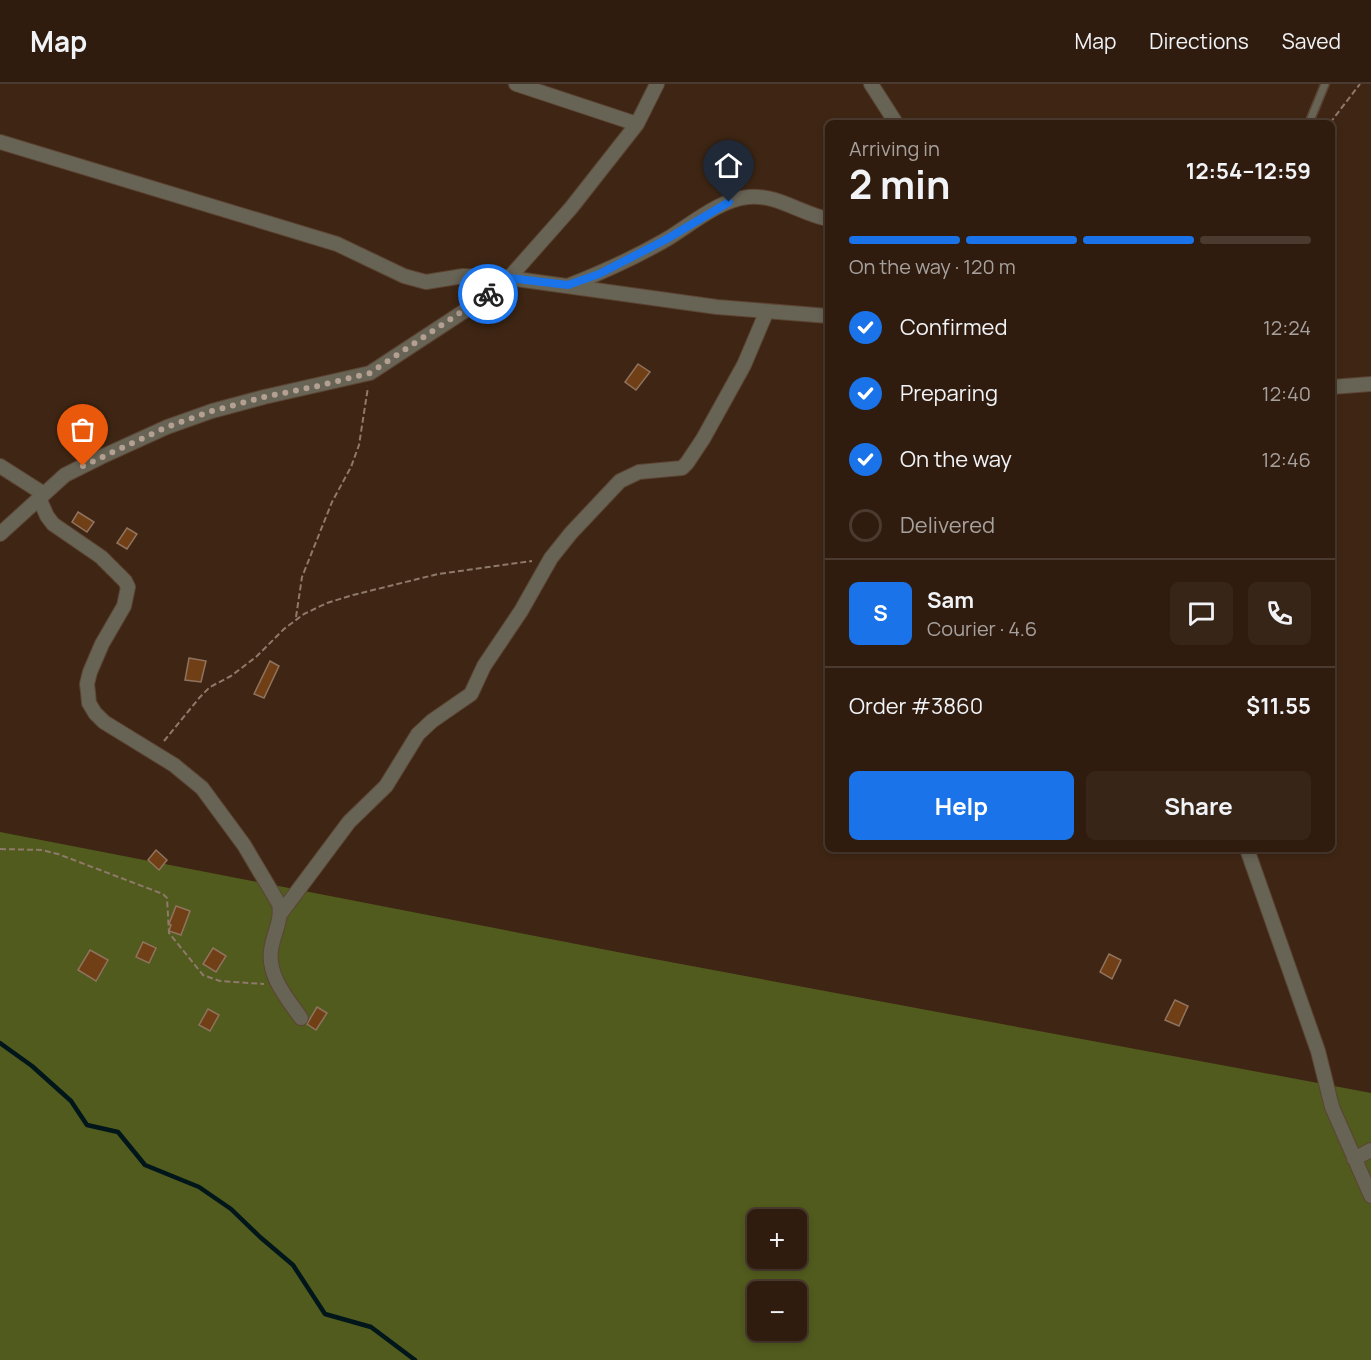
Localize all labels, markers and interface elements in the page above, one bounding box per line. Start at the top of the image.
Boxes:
text: Map [30,22,87,60]
text: Map [1075,27,1116,55]
text: Directions [1149,27,1249,55]
text: Saved [1282,27,1341,55]
text: Arriving in [849,135,940,162]
pin [703,140,754,202]
icon: home [712,149,745,182]
text: 12:54–12:59 [1186,156,1311,186]
text: 2 min [849,157,950,211]
text: On the way · 120 m [849,253,1016,280]
courier [458,264,518,324]
icon: bike [472,278,505,311]
icon: check [849,311,882,344]
text: Confirmed [900,312,1008,342]
text: 12:24 [1263,314,1311,341]
icon: check [849,377,882,410]
text: Preparing [900,378,998,408]
text: 12:40 [1262,380,1311,407]
pin [57,404,108,466]
icon: bag [66,413,99,446]
icon: check [849,443,882,476]
text: On the way [900,444,1012,474]
text: 12:46 [1262,446,1311,473]
text: Delivered [900,510,995,540]
button: chat [1170,582,1233,645]
button: phone [1248,582,1311,645]
text: Sam [927,585,974,615]
text: S [873,598,888,628]
text: Courier · 4.6 [927,615,1037,642]
text: Order #3860 [849,691,983,721]
text: $11.55 [1246,691,1311,721]
button: Help [849,771,1074,840]
button: Share [1086,771,1311,840]
map controls [747,1209,807,1341]
button: + [747,1209,807,1269]
button: − [747,1281,807,1341]

